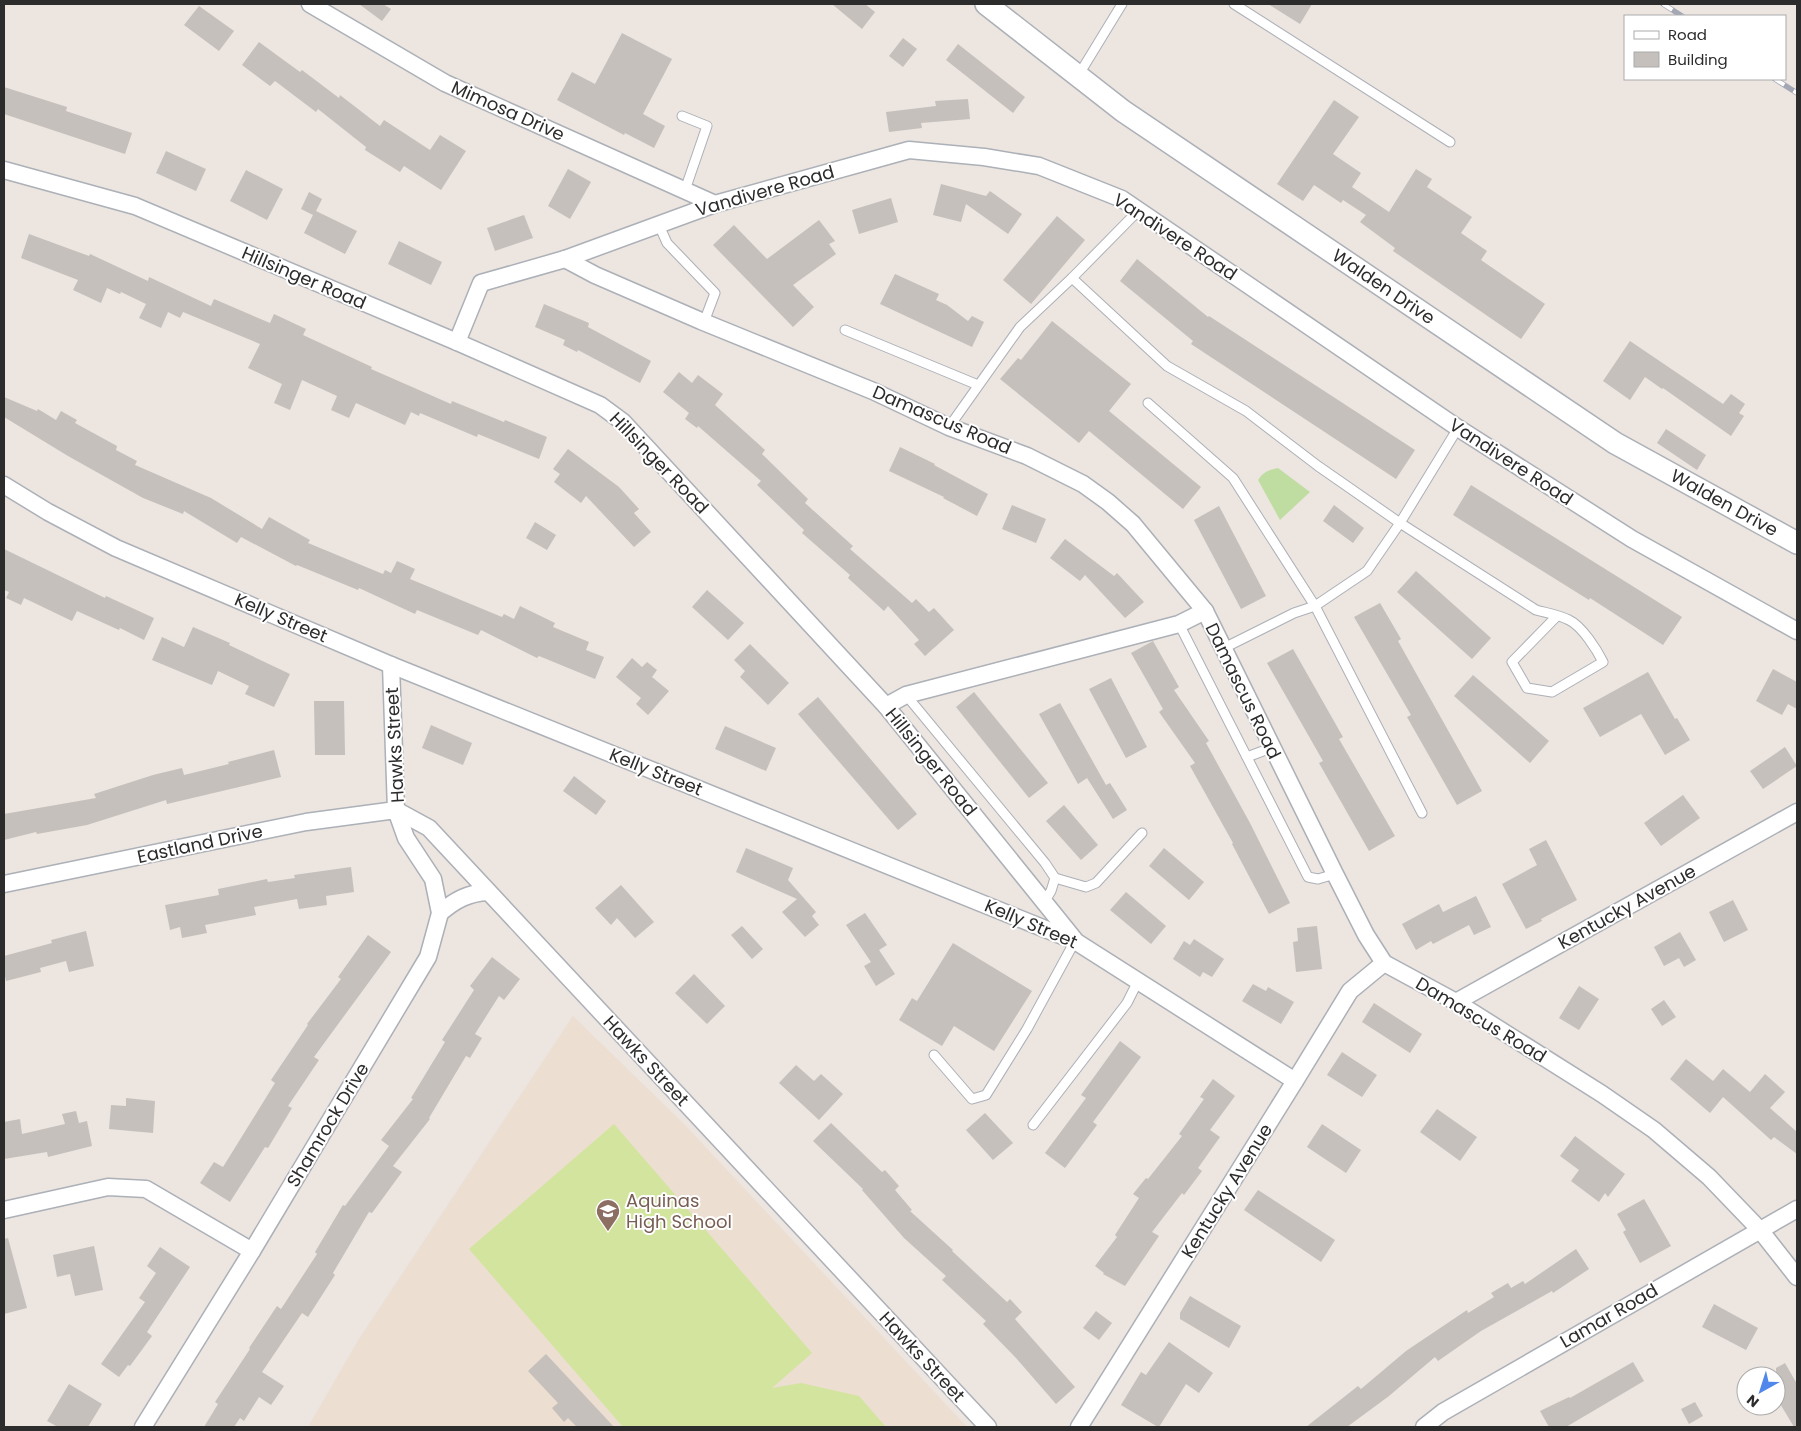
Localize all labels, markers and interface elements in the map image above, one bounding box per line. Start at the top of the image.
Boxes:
legend [1624,15,1786,80]
text: Road [1668,24,1707,45]
text: Building [1668,49,1728,70]
street label: Mimosa Drive [448,74,569,147]
street label: Vandivere Road [693,159,837,222]
street label: Vandivere Road [1108,187,1242,286]
street label: Hillsinger Road [238,240,370,315]
street label: Walden Drive [1327,243,1440,330]
street label: Damascus Road [869,379,1015,460]
street label: Hillsinger Road [604,406,714,519]
street label: Vandivere Road [1444,412,1578,511]
street label: Walden Drive [1666,463,1783,542]
street label: Kelly Street [231,587,331,648]
street label: Damascus Road [1200,619,1287,763]
street label: Hawks Street [379,687,410,803]
street label: Hillsinger Road [880,702,983,821]
street label: Kelly Street [606,742,707,802]
street label: Eastland Drive [135,818,265,869]
street label: Kentucky Avenue [1553,858,1700,955]
street label: Kelly Street [981,893,1081,954]
street label: Damascus Road [1411,971,1551,1069]
street label: Hawks Street [598,1010,695,1111]
street label: Shamrock Drive [281,1058,375,1192]
street label: Kentucky Avenue [1175,1119,1278,1263]
place label: Aquinas High School [626,1188,732,1234]
school or university icon: Aquinas High School [595,1198,621,1232]
street label: Lamar Road [1555,1277,1662,1354]
street label: Hawks Street [874,1306,971,1407]
north arrow [1736,1366,1786,1416]
text: N [1742,1390,1763,1412]

